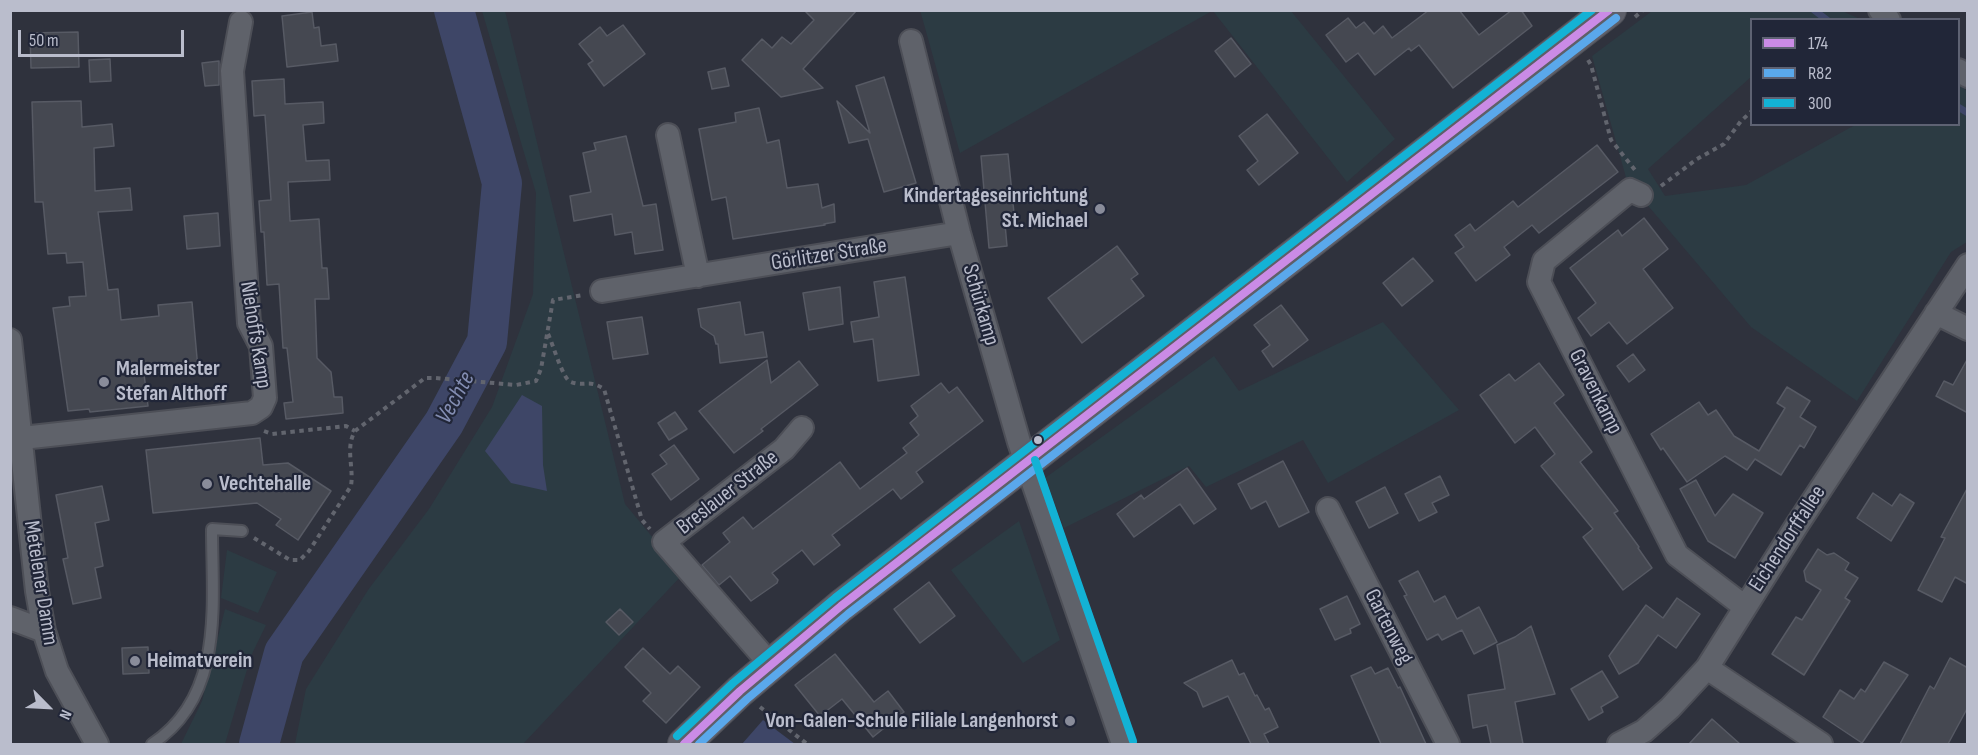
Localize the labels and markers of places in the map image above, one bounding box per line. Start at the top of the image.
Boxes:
place label: Kindertageseinrichtung St. Michael [904,183,1088,234]
marker: Kindertageseinrichtung St. Michael [1093,202,1107,216]
place label: Malermeister Stefan Althoff [116,356,227,408]
marker: Malermeister Stefan Althoff [97,375,111,389]
unlabelled marker [1032,434,1044,446]
place label: Vechtehalle [219,471,311,497]
marker: Vechtehalle [200,477,214,491]
place label: Heimatverein [147,648,252,674]
marker: Heimatverein [128,654,142,668]
place label: Von-Galen-Schule Filiale Langenhorst [765,708,1058,734]
marker: Von-Galen-Schule Filiale Langenhorst [1063,714,1077,728]

